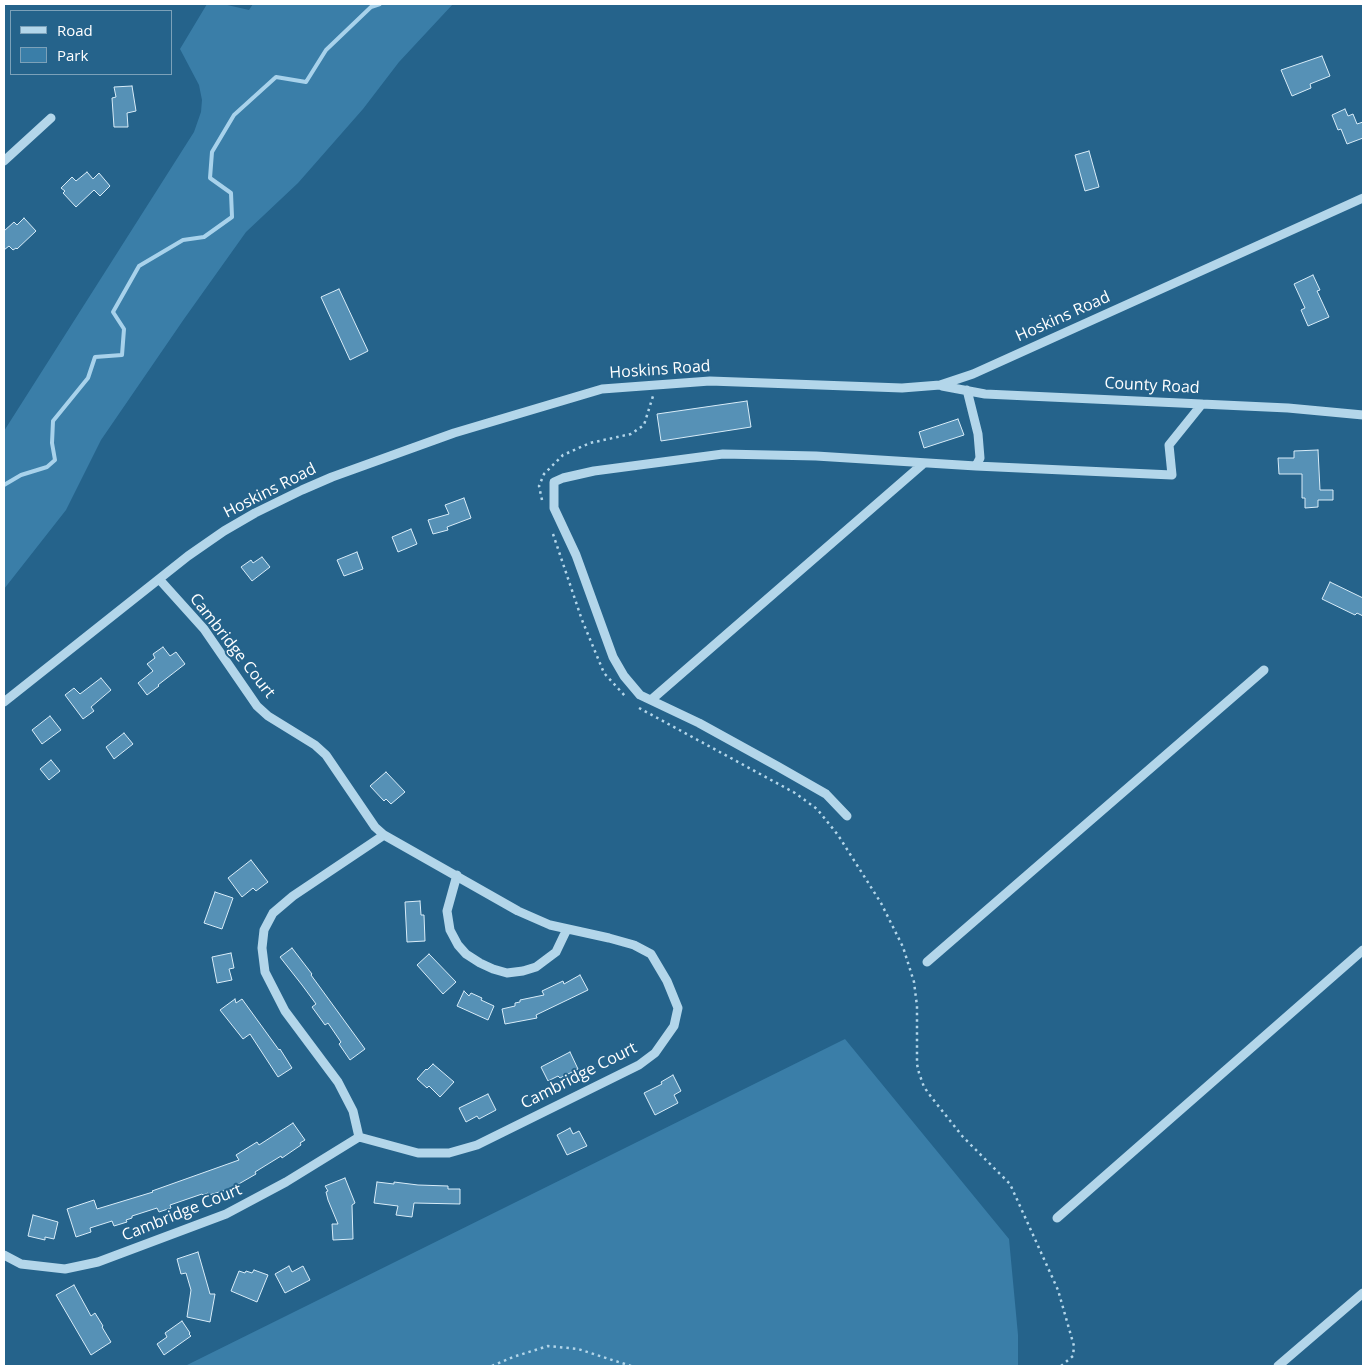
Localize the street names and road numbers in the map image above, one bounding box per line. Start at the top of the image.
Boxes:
street label: Hoskins Road [1013,288,1113,346]
street label: Hoskins Road [609,357,711,383]
street label: County Road [1104,374,1200,398]
street label: Hoskins Road [221,459,319,523]
street label: Cambridge Court [185,590,279,702]
street label: Cambridge Court [518,1038,640,1114]
street label: Cambridge Court [119,1180,245,1246]

